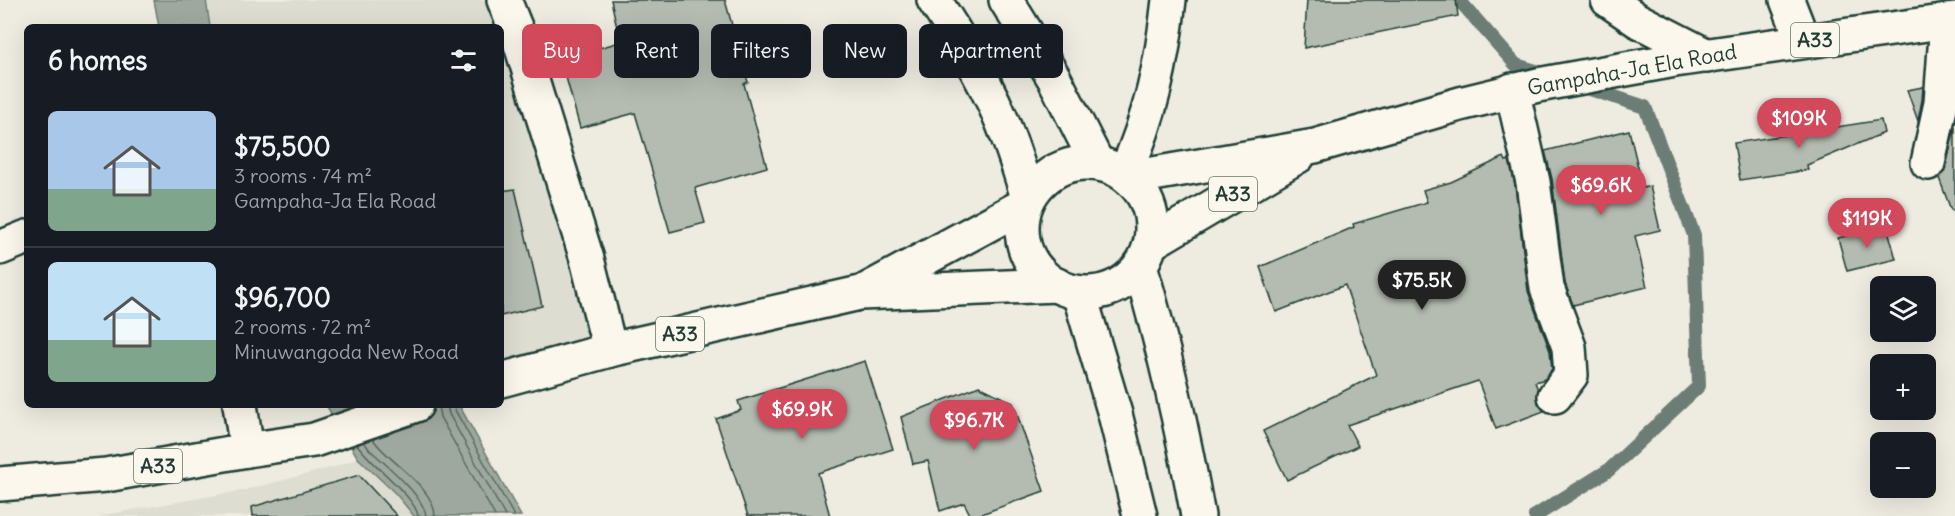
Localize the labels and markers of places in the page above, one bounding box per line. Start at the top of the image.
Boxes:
pin: $109K [1757,98,1841,149]
pin: $69.6K [1552,165,1650,216]
pin: $119K [1825,198,1909,249]
pin: $75.5K [1373,260,1471,311]
pin: $69.9K [753,389,851,440]
pin: $96.7K [925,400,1023,451]

